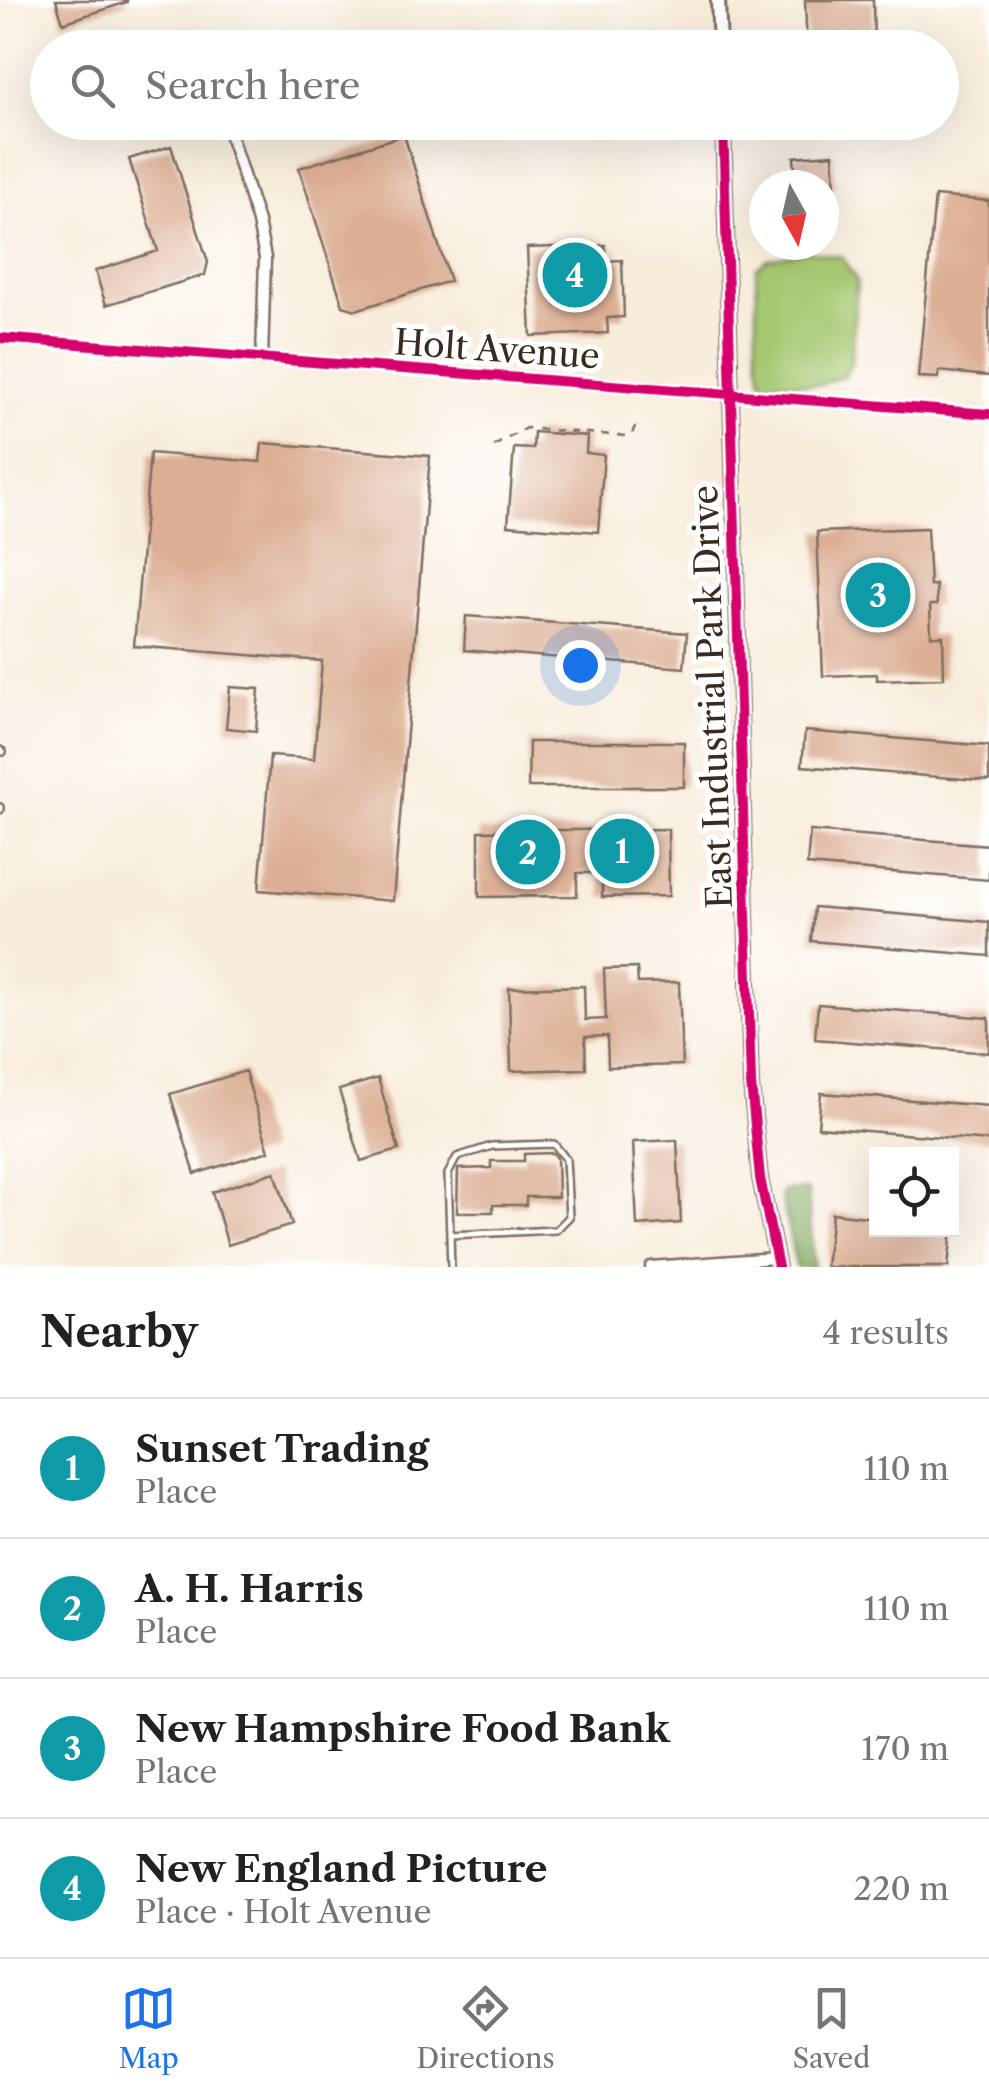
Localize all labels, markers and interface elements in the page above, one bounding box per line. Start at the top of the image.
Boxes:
search box [30,30,959,140]
icon: search [65,58,120,113]
text: Search here [145,62,360,109]
north arrow [749,170,839,260]
pin: 4 [542,238,608,312]
street label: Holt Avenue [393,320,601,378]
street label: East Industrial Park Drive [683,484,741,910]
pin: 3 [846,558,910,632]
your location [555,640,606,691]
pin: 2 [496,814,560,890]
pin: 1 [590,814,654,888]
map controls [869,1147,959,1237]
button: locate [869,1147,959,1237]
text: Nearby [40,1306,198,1358]
text: 4 results [823,1313,949,1352]
text: Sunset Trading [135,1425,429,1472]
text: 1 [65,1449,80,1488]
text: 110 m [863,1449,949,1488]
text: Place [135,1472,217,1511]
text: A. H. Harris [135,1565,364,1612]
text: 2 [63,1589,82,1628]
text: 110 m [863,1589,949,1628]
text: Place [135,1612,217,1651]
text: New Hampshire Food Bank [135,1705,670,1752]
text: 3 [63,1729,82,1768]
text: 170 m [861,1729,949,1768]
text: Place [135,1752,217,1791]
text: New England Picture [135,1845,548,1892]
text: 4 [63,1869,82,1908]
text: 220 m [854,1869,949,1908]
text: Place · Holt Avenue [135,1892,431,1931]
tab: Map [119,1981,179,2075]
tab: Directions [416,1981,555,2075]
tab: Saved [792,1981,870,2075]

